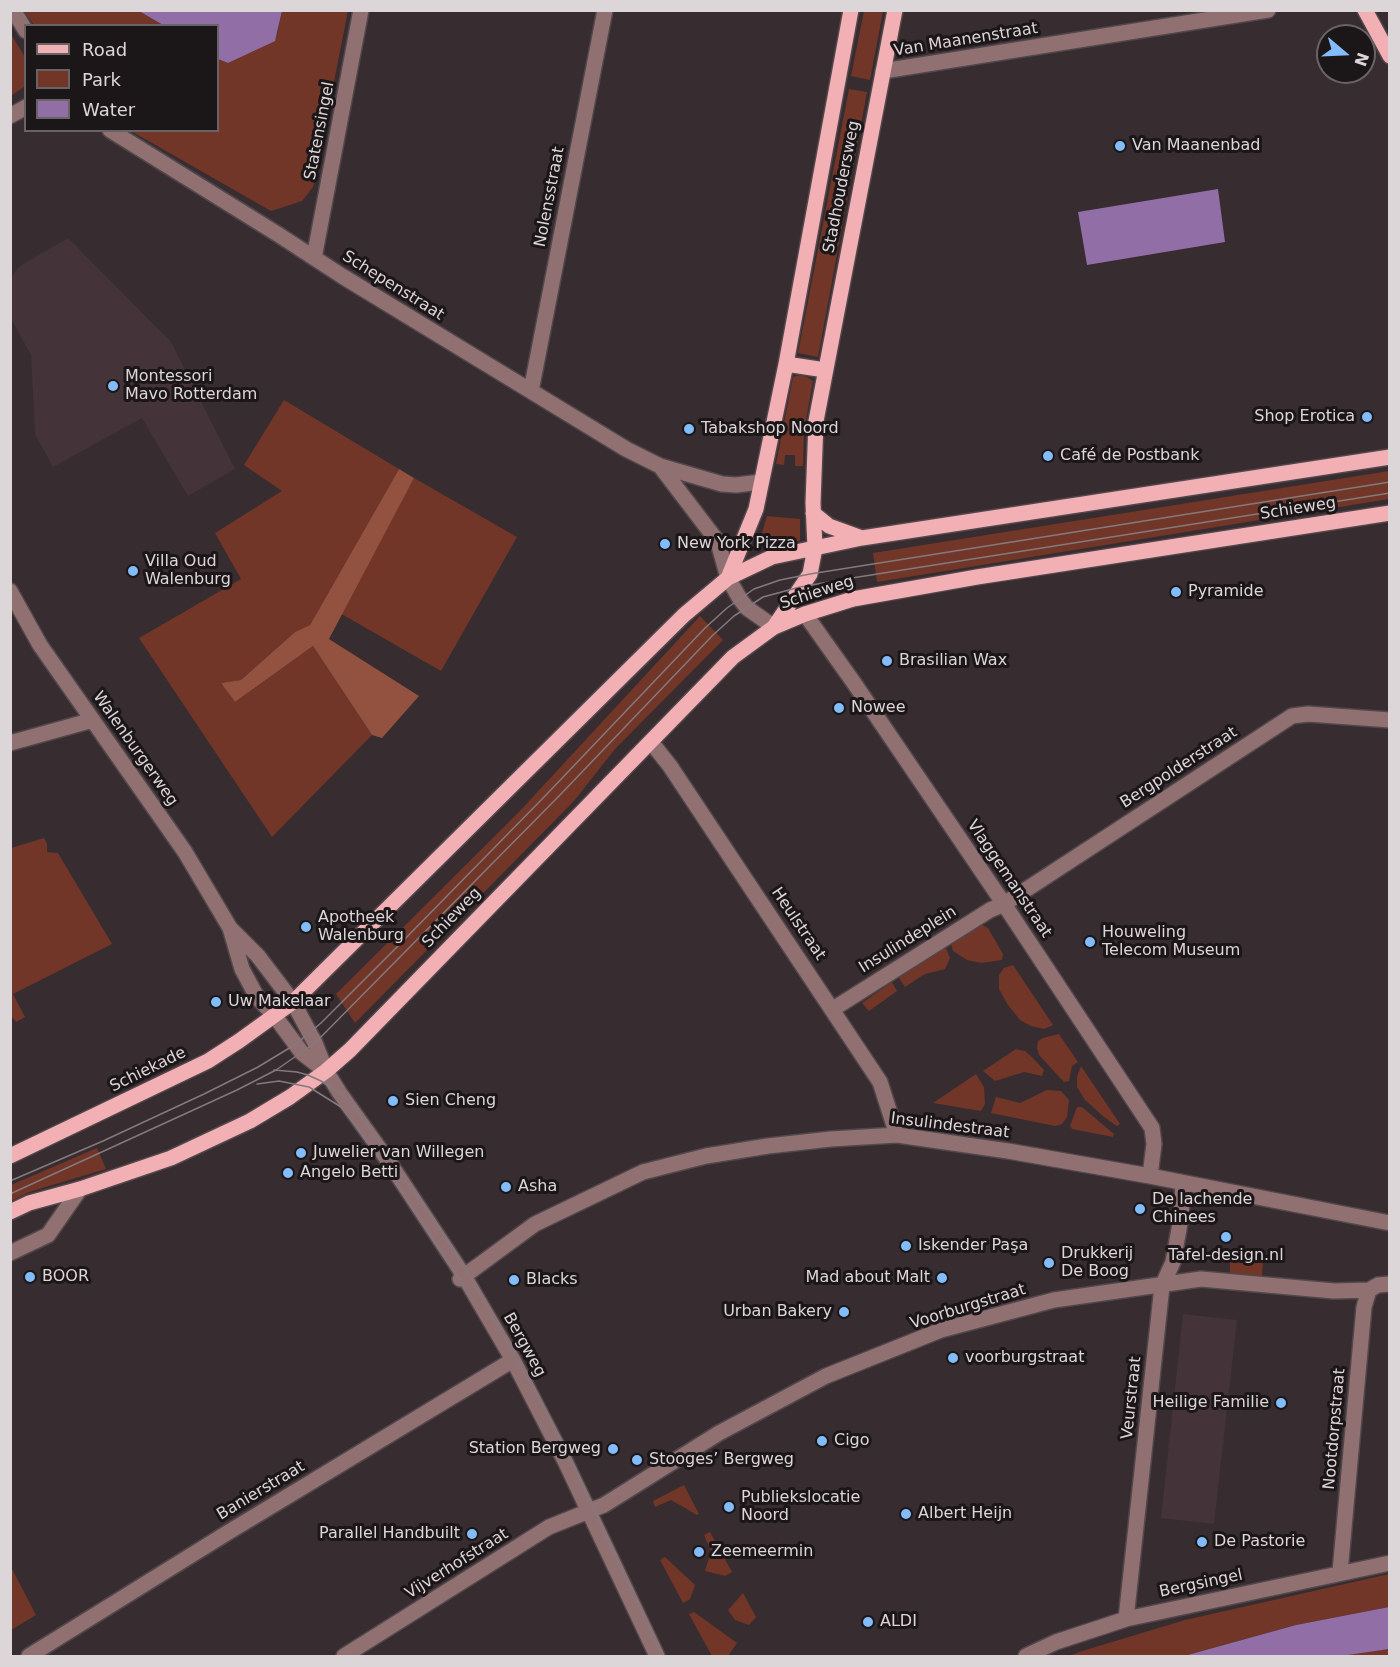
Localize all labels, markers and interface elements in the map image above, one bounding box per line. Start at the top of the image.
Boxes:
street label: Van Maanenstraat [893,19,1039,61]
legend [24,24,219,132]
north arrow [1316,24,1376,84]
text: Road [82,39,127,60]
text: N [1350,50,1373,69]
text: Park [82,69,121,90]
street label: Statensingel [301,80,339,182]
text: Water [82,99,135,120]
street label: Stadhoudersweg [820,119,864,255]
place label: Van Maanenbad [1132,136,1260,156]
marker: Van Maanenbad [1113,139,1127,153]
street label: Nolensstraat [531,145,569,249]
street label: Schepenstraat [339,247,447,325]
place label: Montessori Mavo Rotterdam [125,367,257,405]
marker: Montessori Mavo Rotterdam [106,379,120,393]
place label: Shop Erotica [1254,407,1355,427]
marker: Shop Erotica [1360,410,1374,424]
place label: Tabakshop Noord [701,419,839,439]
marker: Tabakshop Noord [682,422,696,436]
place label: Café de Postbank [1060,446,1199,466]
marker: Café de Postbank [1041,449,1055,463]
street label: Schieweg [1259,494,1337,524]
place label: New York Pizza [677,534,796,554]
marker: New York Pizza [658,537,672,551]
place label: Villa Oud Walenburg [145,552,231,590]
marker: Villa Oud Walenburg [126,564,140,578]
street label: Schieweg [778,572,856,614]
place label: Pyramide [1188,582,1264,602]
marker: Pyramide [1169,585,1183,599]
place label: Brasilian Wax [899,651,1007,671]
marker: Brasilian Wax [880,654,894,668]
street label: Walenburgerweg [88,688,182,810]
place label: Nowee [851,698,906,718]
marker: Nowee [832,701,846,715]
street label: Bergpolderstraat [1117,723,1241,813]
street label: Vlaggemanstraat [962,816,1056,942]
street label: Schieweg [419,884,485,952]
street label: Heulstraat [767,884,829,964]
street label: Insulindeplein [856,902,960,978]
place label: Apotheek Walenburg [318,908,404,946]
marker: Apotheek Walenburg [299,920,313,934]
place label: Houweling Telecom Museum [1102,923,1240,961]
marker: Houweling Telecom Museum [1083,935,1097,949]
place label: Uw Makelaar [228,992,331,1012]
marker: Uw Makelaar [209,995,223,1009]
street label: Schiekade [107,1043,189,1097]
place label: Sien Cheng [405,1091,496,1111]
marker: Sien Cheng [386,1094,400,1108]
street label: Insulindestraat [890,1109,1010,1143]
place label: Juwelier van Willegen [313,1143,484,1163]
marker: Juwelier van Willegen [294,1146,308,1160]
place label: Angelo Betti [300,1163,398,1183]
marker: Angelo Betti [281,1166,295,1180]
place label: Asha [518,1177,557,1197]
marker: Asha [499,1180,513,1194]
place label: De lachende Chinees [1152,1190,1252,1228]
marker: De lachende Chinees [1133,1202,1147,1216]
marker: Tafel-design.nl [1219,1230,1233,1244]
place label: Iskender Paşa [918,1236,1028,1256]
marker: Iskender Paşa [899,1239,913,1253]
place label: Drukkerij De Boog [1061,1244,1133,1282]
place label: Tafel-design.nl [1168,1246,1284,1266]
marker: Drukkerij De Boog [1042,1256,1056,1270]
place label: BOOR [42,1267,89,1287]
place label: Mad about Malt [806,1268,930,1288]
marker: BOOR [23,1270,37,1284]
place label: Blacks [526,1270,578,1290]
marker: Mad about Malt [935,1271,949,1285]
marker: Blacks [507,1273,521,1287]
street label: Voorburgstraat [908,1280,1028,1334]
place label: Urban Bakery [723,1302,832,1322]
marker: Urban Bakery [837,1305,851,1319]
street label: Bergweg [499,1310,549,1380]
place label: voorburgstraat [965,1348,1084,1368]
marker: voorburgstraat [946,1351,960,1365]
street label: Veurstraat [1118,1356,1146,1440]
street label: Nootdorpstraat [1320,1368,1350,1490]
place label: Heilige Familie [1152,1393,1269,1413]
marker: Heilige Familie [1274,1396,1288,1410]
place label: Cigo [834,1431,870,1451]
marker: Cigo [815,1434,829,1448]
place label: Station Bergweg [469,1439,601,1459]
marker: Station Bergweg [606,1442,620,1456]
place label: Stooges’ Bergweg [649,1450,794,1470]
marker: Stooges’ Bergweg [630,1453,644,1467]
street label: Banierstraat [214,1457,308,1525]
place label: Publiekslocatie Noord [741,1488,860,1526]
marker: Publiekslocatie Noord [722,1500,736,1514]
place label: Albert Heijn [918,1504,1012,1524]
marker: Albert Heijn [899,1507,913,1521]
place label: Parallel Handbuilt [319,1524,460,1544]
street label: Vijverhofstraat [402,1525,512,1603]
marker: Parallel Handbuilt [465,1527,479,1541]
place label: De Pastorie [1214,1532,1305,1552]
marker: De Pastorie [1195,1535,1209,1549]
place label: Zeemeermin [711,1542,813,1562]
marker: Zeemeermin [692,1545,706,1559]
street label: Bergsingel [1158,1566,1244,1602]
place label: ALDI [880,1612,917,1632]
marker: ALDI [861,1615,875,1629]

